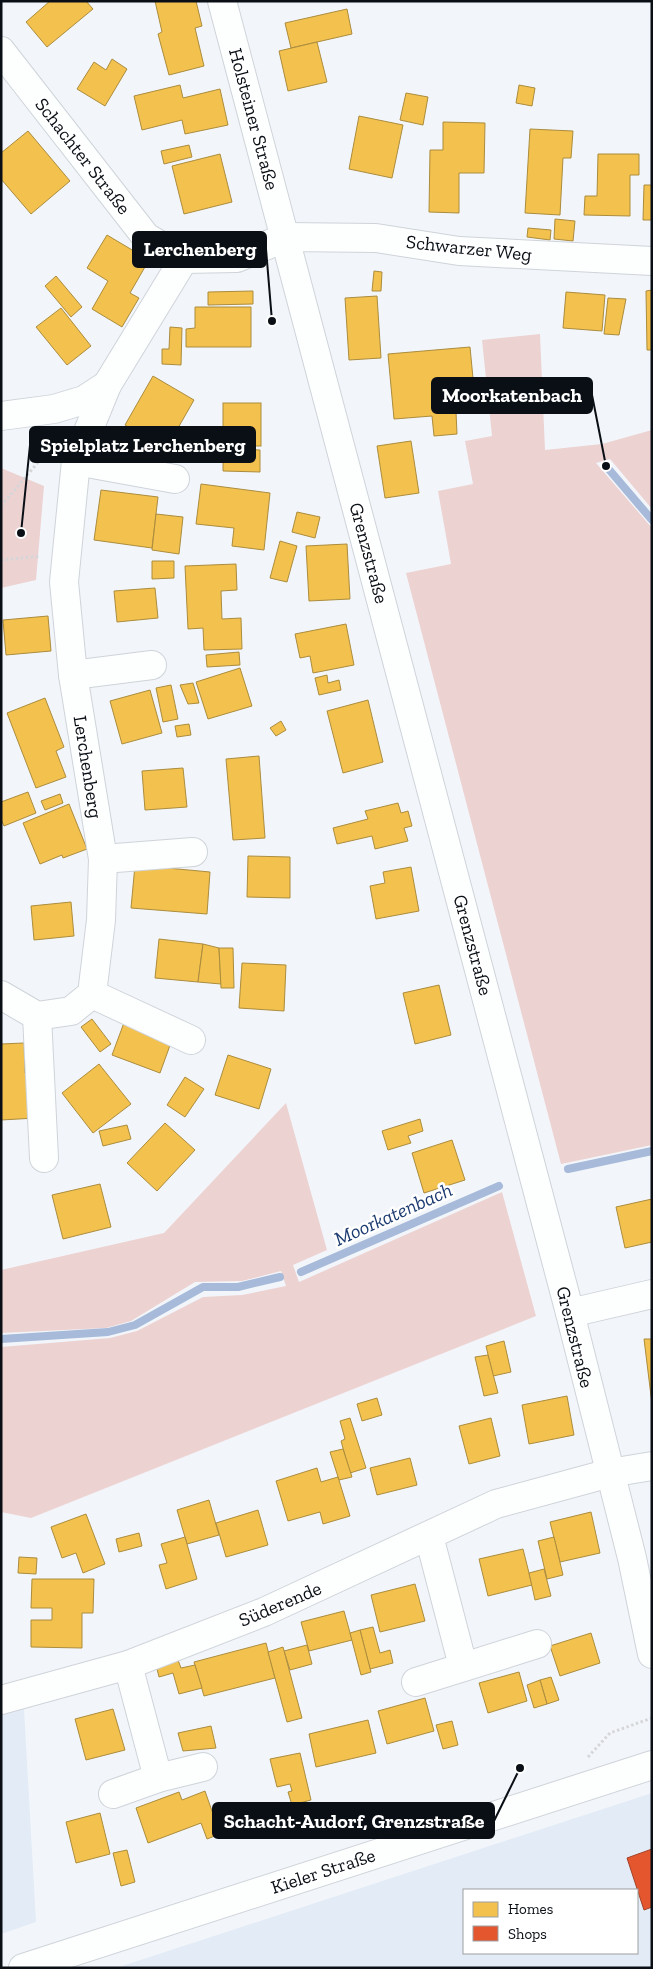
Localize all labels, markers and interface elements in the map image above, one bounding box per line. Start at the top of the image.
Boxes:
street label: Holsteiner Straße [224,46,284,192]
street label: Schachter Straße [30,93,136,219]
street label: Schwarzer Weg [405,230,534,266]
callout: Lerchenberg [133,232,266,267]
text: Lerchenberg [143,237,257,261]
callout: Moorkatenbach [432,378,592,413]
text: Moorkatenbach [442,383,582,407]
callout: Spielplatz Lerchenberg [30,427,255,462]
text: Spielplatz Lerchenberg [40,433,246,457]
street label: Grenzstraße [344,500,394,606]
street label: Lerchenberg [69,714,108,821]
street label: Grenzstraße [448,892,498,998]
water label: Moorkatenbach [330,1177,456,1251]
street label: Grenzstraße [551,1284,599,1390]
street label: Süderende [235,1576,325,1632]
callout: Schacht-Audorf, Grenzstraße [213,1803,494,1838]
text: Schacht-Audorf, Grenzstraße [224,1809,485,1833]
street label: Kieler Straße [268,1843,378,1899]
legend [463,1889,638,1954]
text: Homes [508,1900,553,1918]
text: Shops [508,1925,547,1943]

